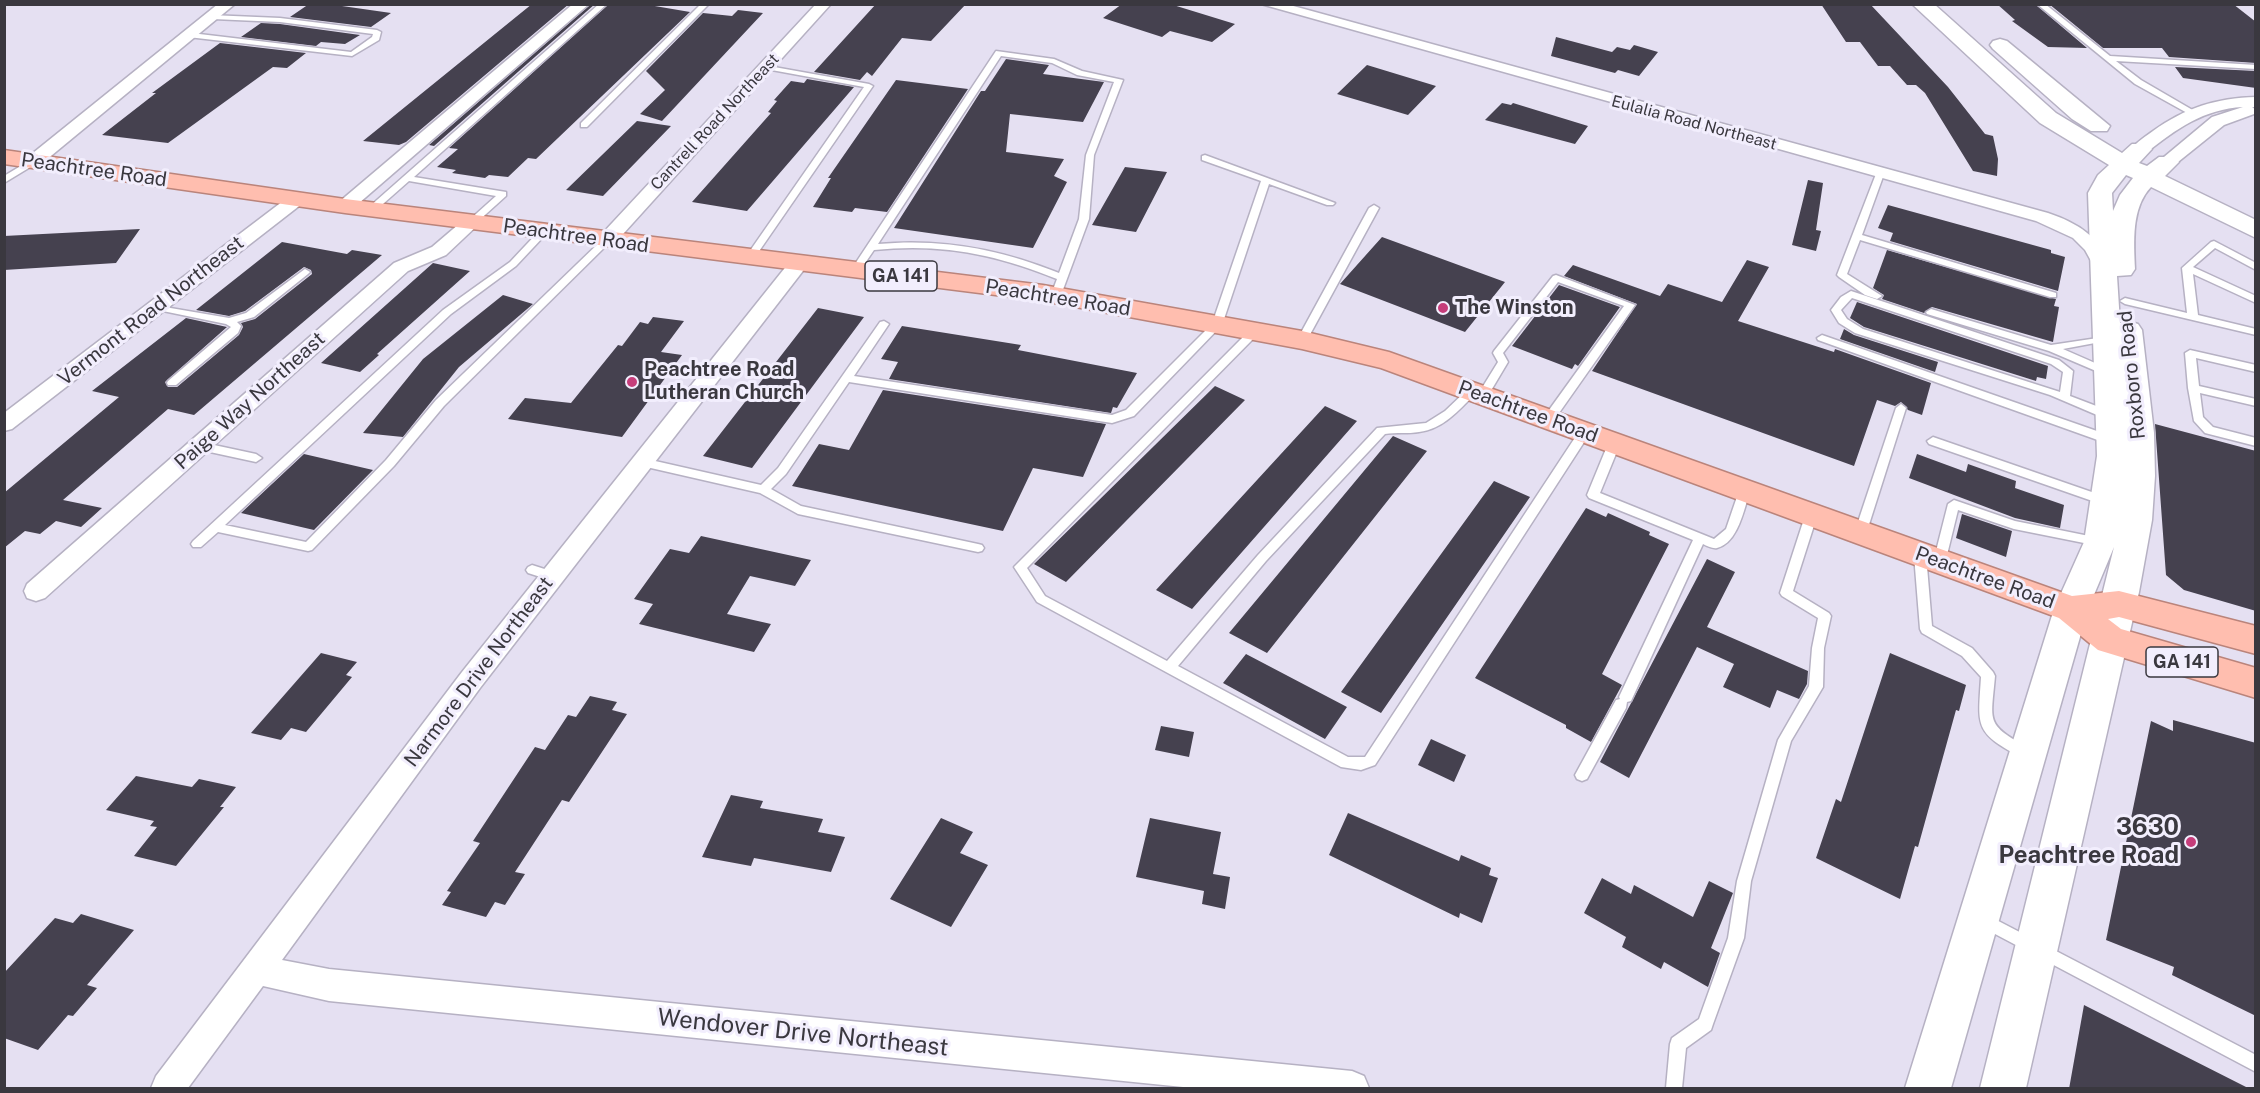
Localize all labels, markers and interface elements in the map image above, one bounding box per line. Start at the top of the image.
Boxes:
street label: Cantrell Road Northeast [647,50,783,194]
street label: Eulalia Road Northeast [1609,92,1779,154]
street label: Peachtree Road [20,148,168,192]
street label: Peachtree Road [502,214,650,258]
street label: Vermont Road Northeast [53,231,249,391]
road number: GA 141 [865,261,937,291]
street label: Peachtree Road [984,275,1132,321]
place label: The Winston [1455,296,1574,320]
marker: The Winston [1436,301,1450,315]
street label: Roxboro Road [2113,309,2151,441]
street label: Paige Way Northeast [170,327,330,475]
place label: Peachtree Road Lutheran Church [644,358,804,405]
marker: Peachtree Road Lutheran Church [625,375,639,389]
street label: Peachtree Road [1455,376,1601,448]
street label: Peachtree Road [1912,542,2058,614]
street label: Narmore Drive Northeast [400,572,558,772]
road number: GA 141 [2146,647,2218,677]
place label: 3630 Peachtree Road [1998,814,2179,870]
marker: 3630 Peachtree Road [2184,835,2198,849]
street label: Wendover Drive Northeast [656,1003,950,1063]

